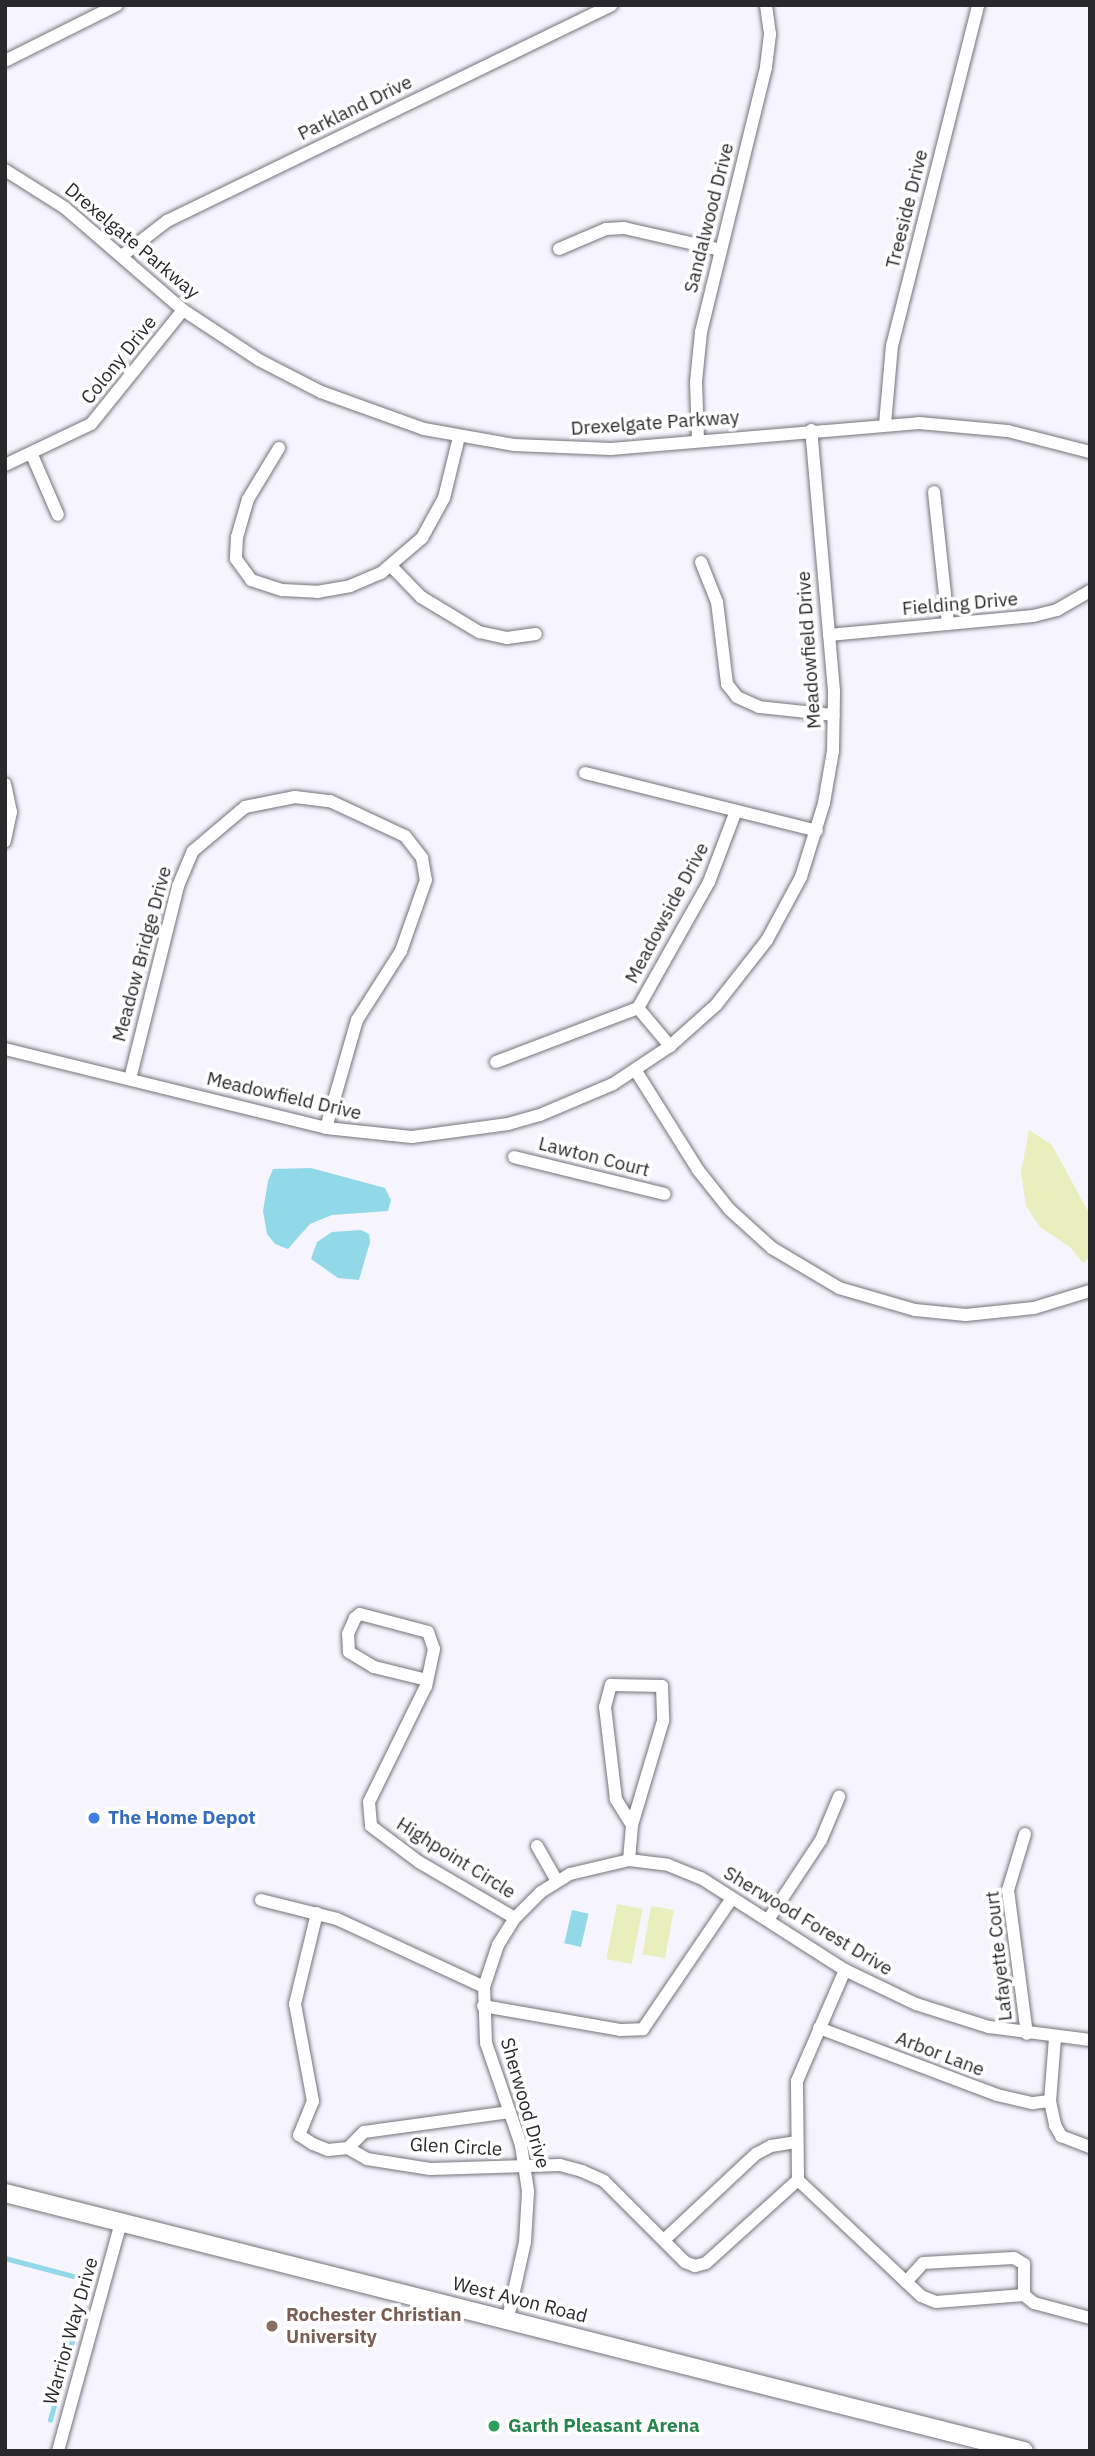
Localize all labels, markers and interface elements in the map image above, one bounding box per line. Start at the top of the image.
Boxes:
street label: Parkland Drive [294,71,416,145]
street label: Sandalwood Drive [679,141,739,295]
street label: Treeside Drive [881,147,933,271]
street label: Drexelgate Parkway [60,178,204,304]
street label: Colony Drive [76,311,162,409]
street label: Drexelgate Parkway [570,406,740,440]
street label: Meadowfield Drive [792,570,826,730]
street label: Fielding Drive [901,588,1019,620]
street label: Meadowside Drive [620,839,714,987]
street label: Meadow Bridge Drive [108,864,176,1044]
street label: Meadowfield Drive [204,1067,364,1125]
street label: Lawton Court [536,1132,652,1182]
place label: The Home Depot [108,1807,256,1829]
marker: The Home Depot [86,1810,102,1826]
street label: Highpoint Circle [392,1812,520,1904]
street label: Sherwood Forest Drive [719,1862,897,1980]
street label: Lafayette Court [981,1890,1017,2022]
street label: Arbor Lane [892,2027,988,2081]
street label: Sherwood Drive [495,2035,555,2171]
street label: Glen Circle [409,2133,503,2161]
street label: Warrior Way Drive [39,2255,103,2407]
street label: West Avon Road [450,2272,590,2328]
place label: Rochester Christian University [286,2304,462,2348]
marker: Rochester Christian University [264,2318,280,2334]
place label: Garth Pleasant Arena [508,2415,700,2437]
marker: Garth Pleasant Arena [486,2418,502,2434]

